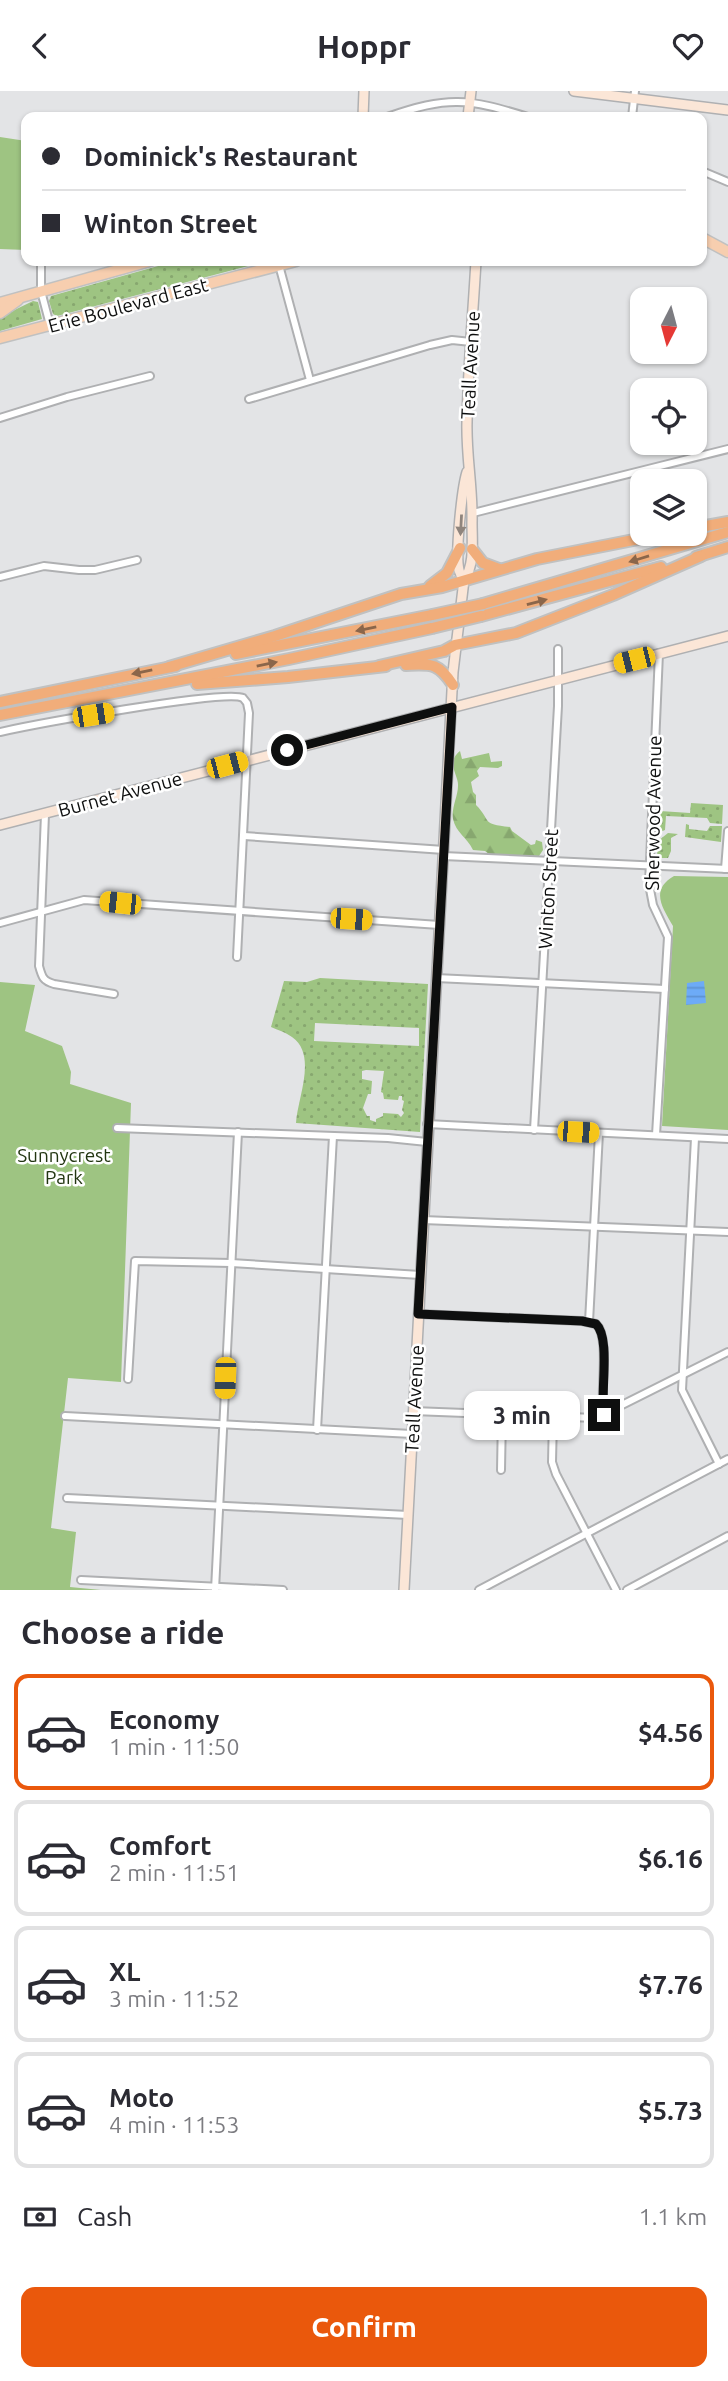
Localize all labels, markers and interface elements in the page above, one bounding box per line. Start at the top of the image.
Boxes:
icon: back [21,27,59,65]
icon: heart [669,27,707,65]
text: Hoppr [317,28,411,64]
text: Dominick's Restaurant [84,142,358,171]
text: Winton Street [84,209,257,238]
street label: Erie Boulevard East [46,273,211,337]
north arrow [630,287,707,364]
map controls [630,287,707,546]
street label: Teall Avenue [456,310,484,420]
button: locate [630,378,707,455]
button: layers [630,469,707,546]
one-way arrow [455,514,466,536]
one-way arrow [629,554,650,564]
one-way arrow [526,596,548,607]
one-way arrow [355,623,377,634]
car [612,645,657,675]
one-way arrow [256,658,278,669]
one-way arrow [131,667,153,678]
car [71,701,116,729]
route start [271,734,303,766]
street label: Sherwood Avenue [641,735,665,891]
car [204,749,251,781]
street label: Burnet Avenue [56,767,184,821]
street label: Winton Street [534,828,562,950]
car [99,890,142,916]
car [330,907,373,931]
car [557,1120,600,1144]
park label: Sunnycrest Park [17,1144,111,1188]
street label: Teall Avenue [400,1344,428,1454]
car [214,1357,237,1399]
callout: 3 min [464,1391,580,1439]
route end [588,1399,620,1431]
text: 3 min [493,1403,551,1428]
text: Choose a ride [21,1614,224,1650]
icon: car [25,1701,88,1764]
text: Economy [109,1705,219,1734]
text: $4.56 [638,1718,703,1747]
text: 1 min · 11:50 [109,1734,240,1759]
icon: car [25,1827,88,1890]
text: Comfort [109,1831,212,1860]
text: $6.16 [638,1844,703,1873]
text: 2 min · 11:51 [109,1860,240,1885]
icon: car [25,1953,88,2016]
text: XL [109,1957,140,1986]
text: $7.76 [638,1970,703,1999]
text: 3 min · 11:52 [109,1986,240,2011]
icon: car [25,2079,88,2142]
text: Moto [109,2083,174,2112]
text: $5.73 [638,2096,703,2125]
text: 4 min · 11:53 [109,2112,240,2137]
icon: cash [21,2198,59,2236]
text: Cash [77,2202,132,2231]
text: 1.1 km [639,2204,707,2229]
button: Confirm [21,2287,707,2367]

